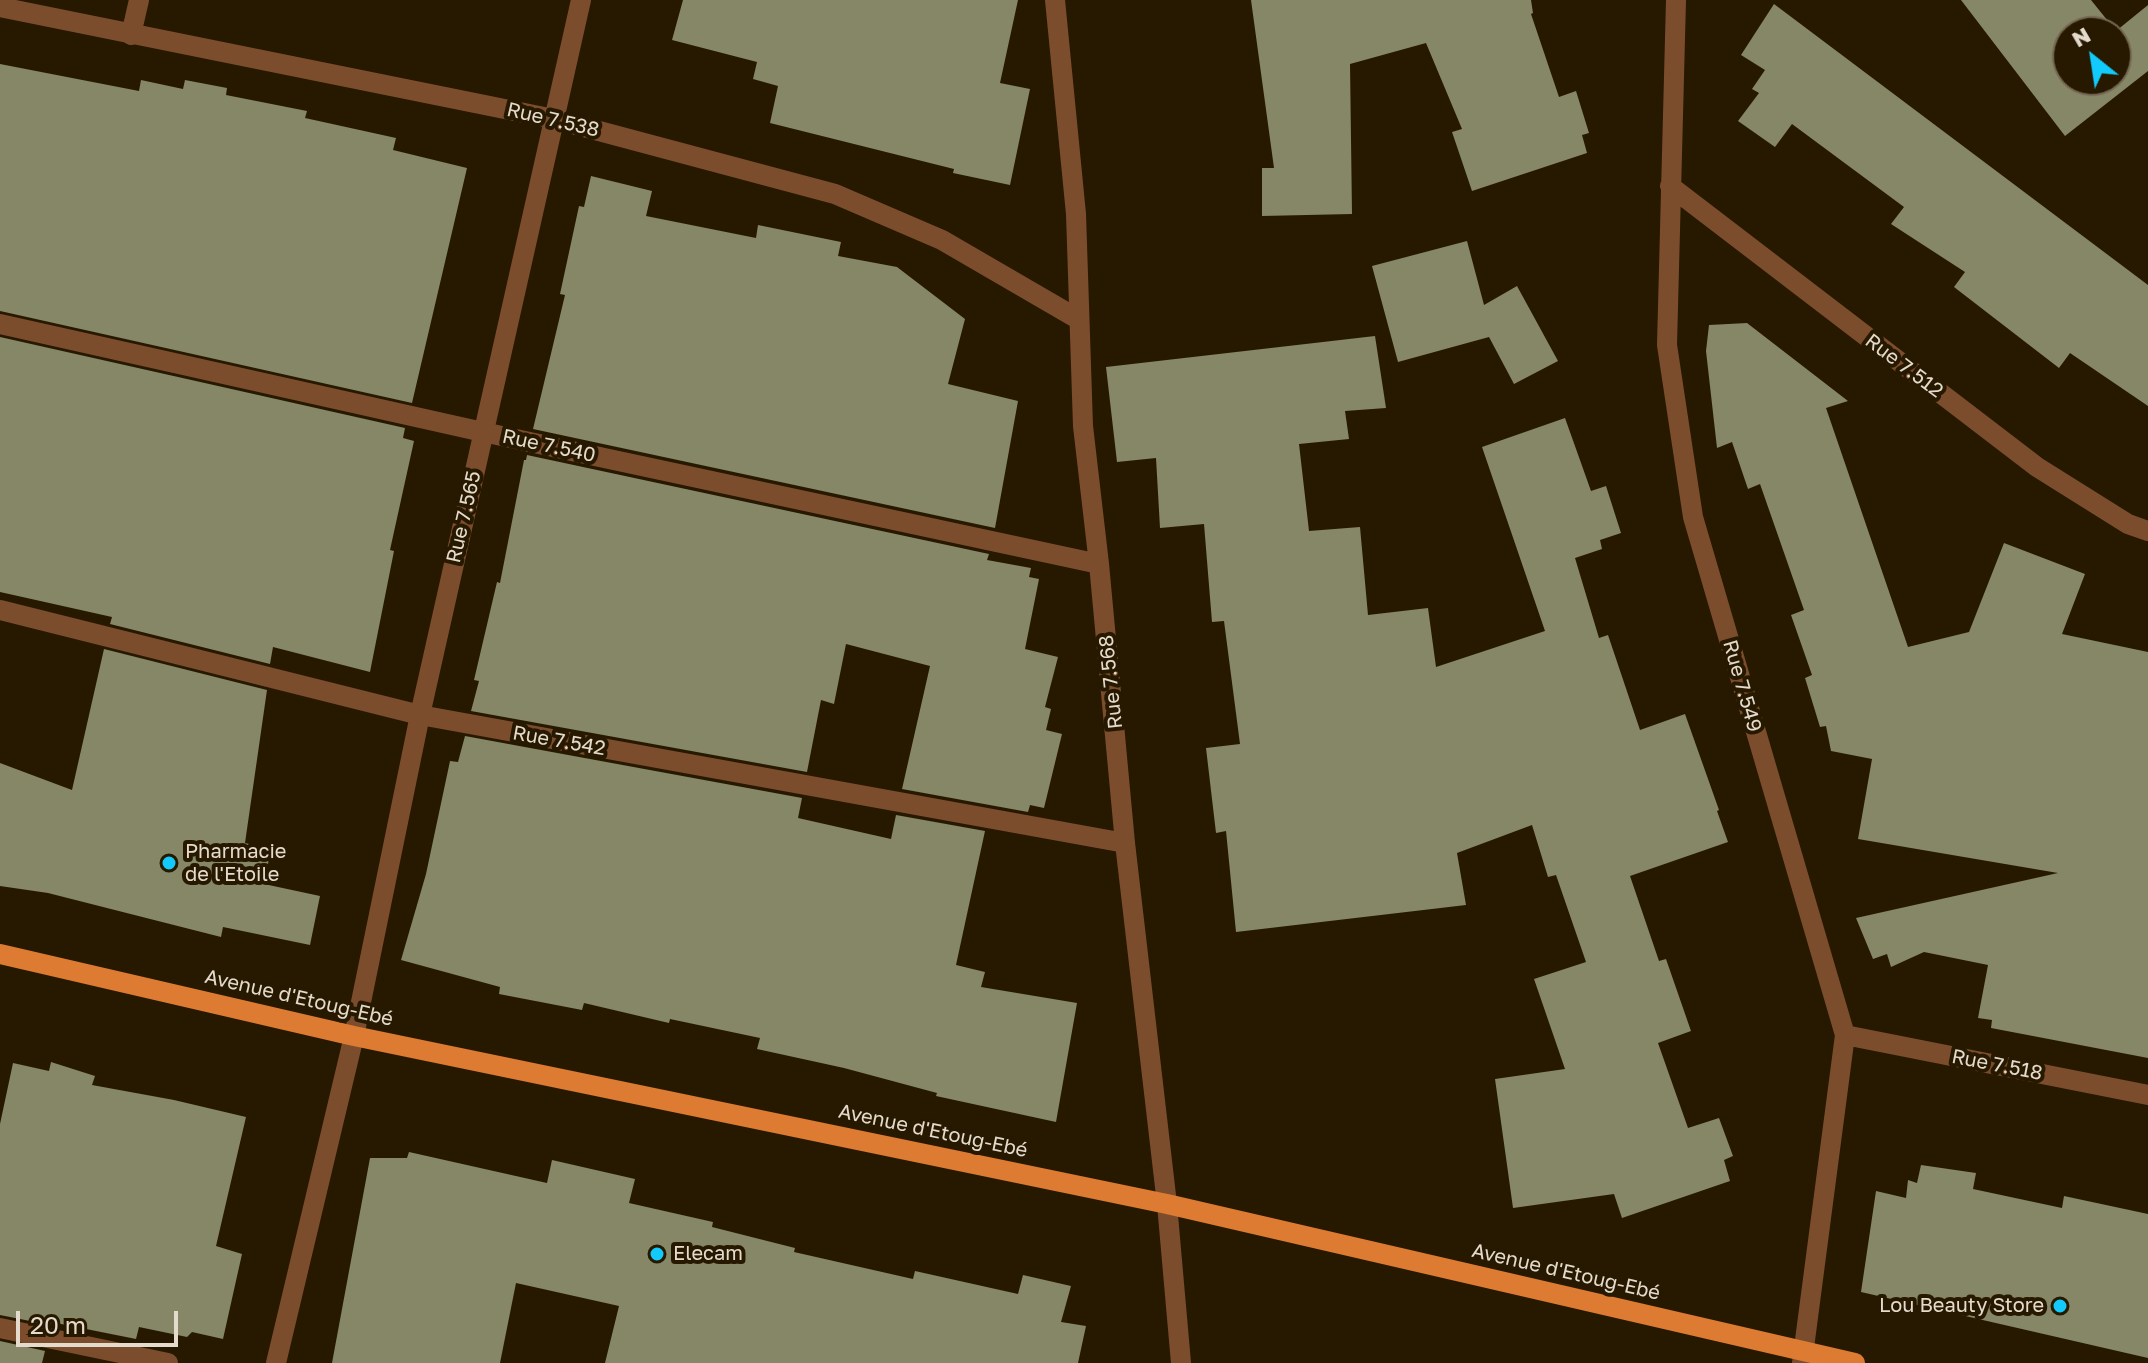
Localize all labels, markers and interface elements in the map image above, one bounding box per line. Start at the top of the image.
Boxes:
north arrow [2052,16,2132,96]
text: N [2067,21,2095,52]
street label: Rue 7.538 [505,98,601,142]
street label: Rue 7.512 [1860,329,1948,403]
street label: Rue 7.540 [500,424,598,468]
street label: Rue 7.565 [442,469,486,565]
street label: Rue 7.568 [1094,634,1128,730]
street label: Rue 7.549 [1717,637,1767,735]
street label: Rue 7.542 [511,721,607,761]
place label: Pharmacie de l'Etoile [185,840,286,887]
marker: Pharmacie de l'Etoile [160,854,178,872]
street label: Avenue d'Etoug-Ebé [202,965,396,1031]
street label: Rue 7.518 [1950,1044,2044,1086]
street label: Avenue d'Etoug-Ebé [836,1099,1030,1163]
street label: Avenue d'Etoug-Ebé [1469,1239,1663,1305]
place label: Elecam [673,1242,743,1266]
marker: Elecam [648,1245,666,1263]
place label: Lou Beauty Store [1879,1294,2044,1318]
scale bar [20,1295,182,1345]
marker: Lou Beauty Store [2051,1297,2069,1315]
text: 20 m [30,1310,86,1339]

